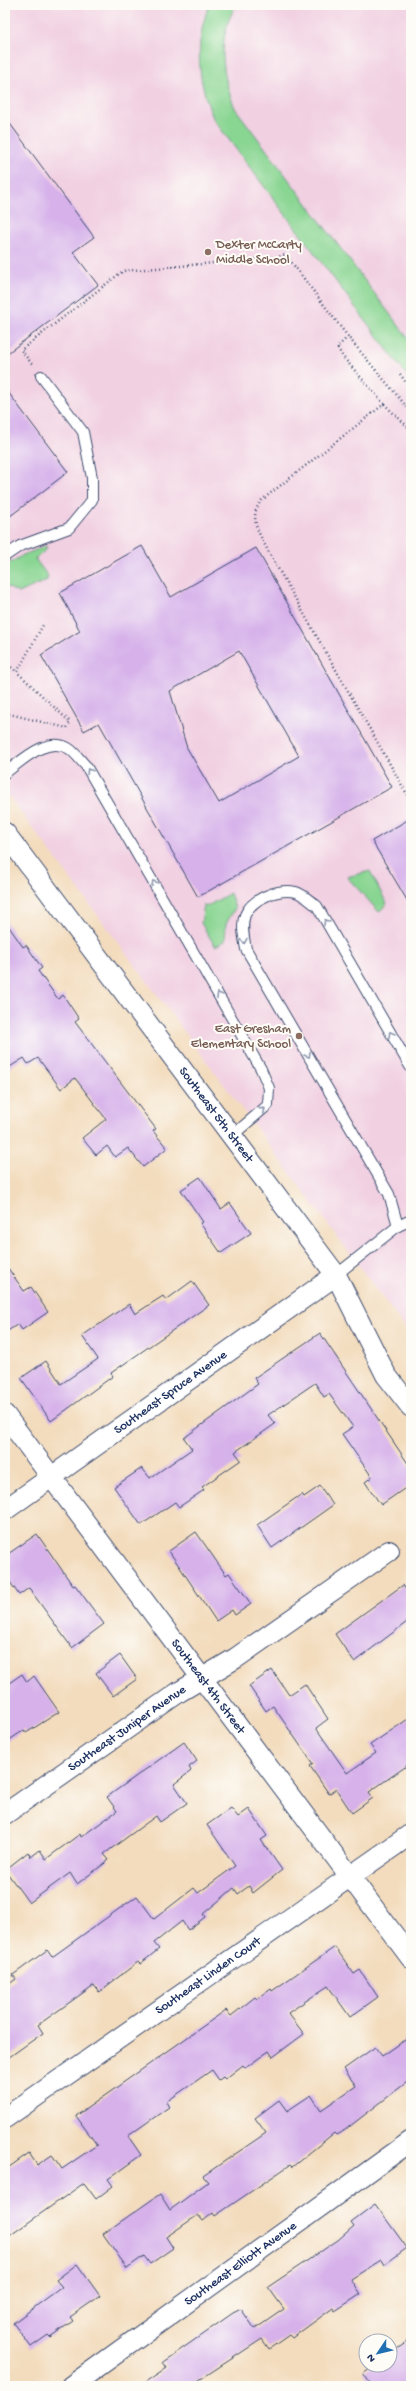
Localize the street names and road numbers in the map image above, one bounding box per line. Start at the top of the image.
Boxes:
street label: Southeast 5th Street [175,1064,258,1167]
street label: Southeast Spruce Avenue [111,1347,230,1438]
street label: Southeast 4th Street [168,1636,249,1738]
street label: Southeast Juniper Avenue [65,1682,189,1775]
street label: Southeast Linden Court [152,1933,265,2018]
street label: Southeast Elliott Avenue [182,2218,300,2309]

